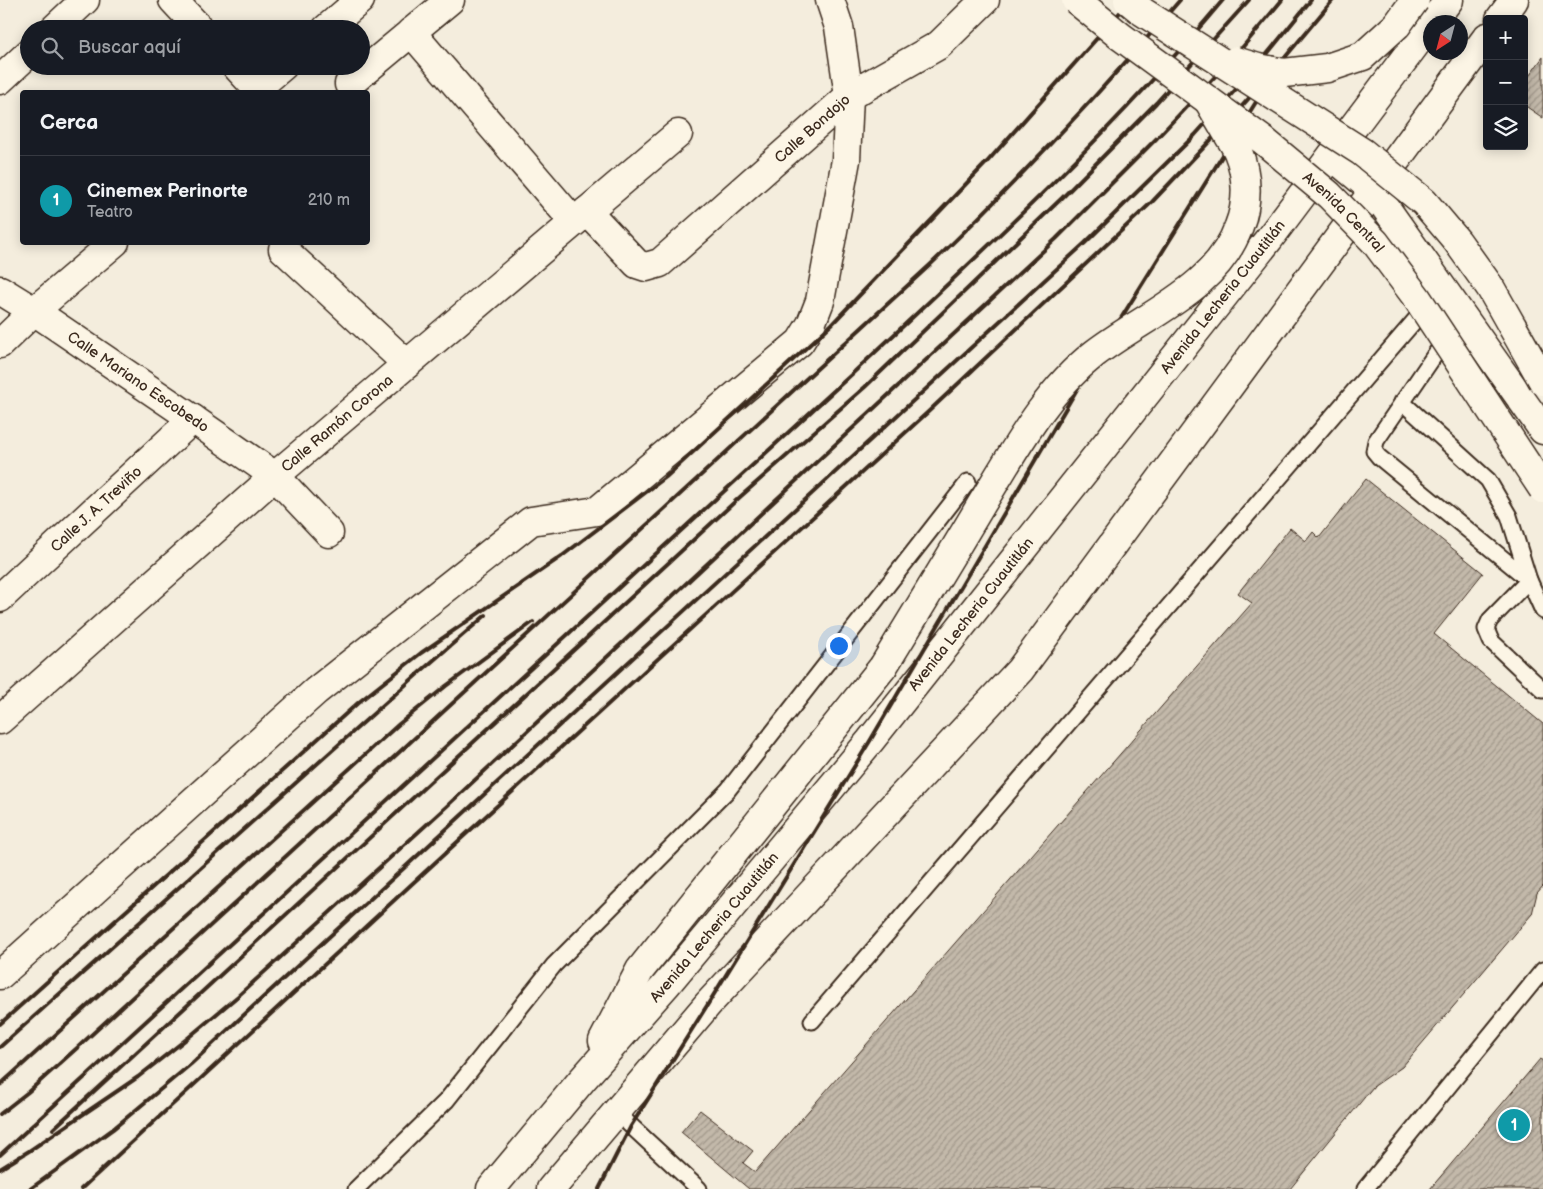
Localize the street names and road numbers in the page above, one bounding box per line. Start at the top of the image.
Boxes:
street label: Calle Bondojo [770,90,854,167]
street label: Avenida Central [1299,168,1389,256]
street label: Avenida Lecheria Cuautitlán [1156,216,1289,377]
street label: Calle Mariano Escobedo [64,327,213,437]
street label: Calle Ramón Corona [277,370,397,476]
street label: Calle J. A. Treviño [46,462,146,556]
street label: Avenida Lecheria Cuautitlán [904,534,1038,695]
street label: Avenida Lecheria Cuautitlán [646,848,783,1006]

